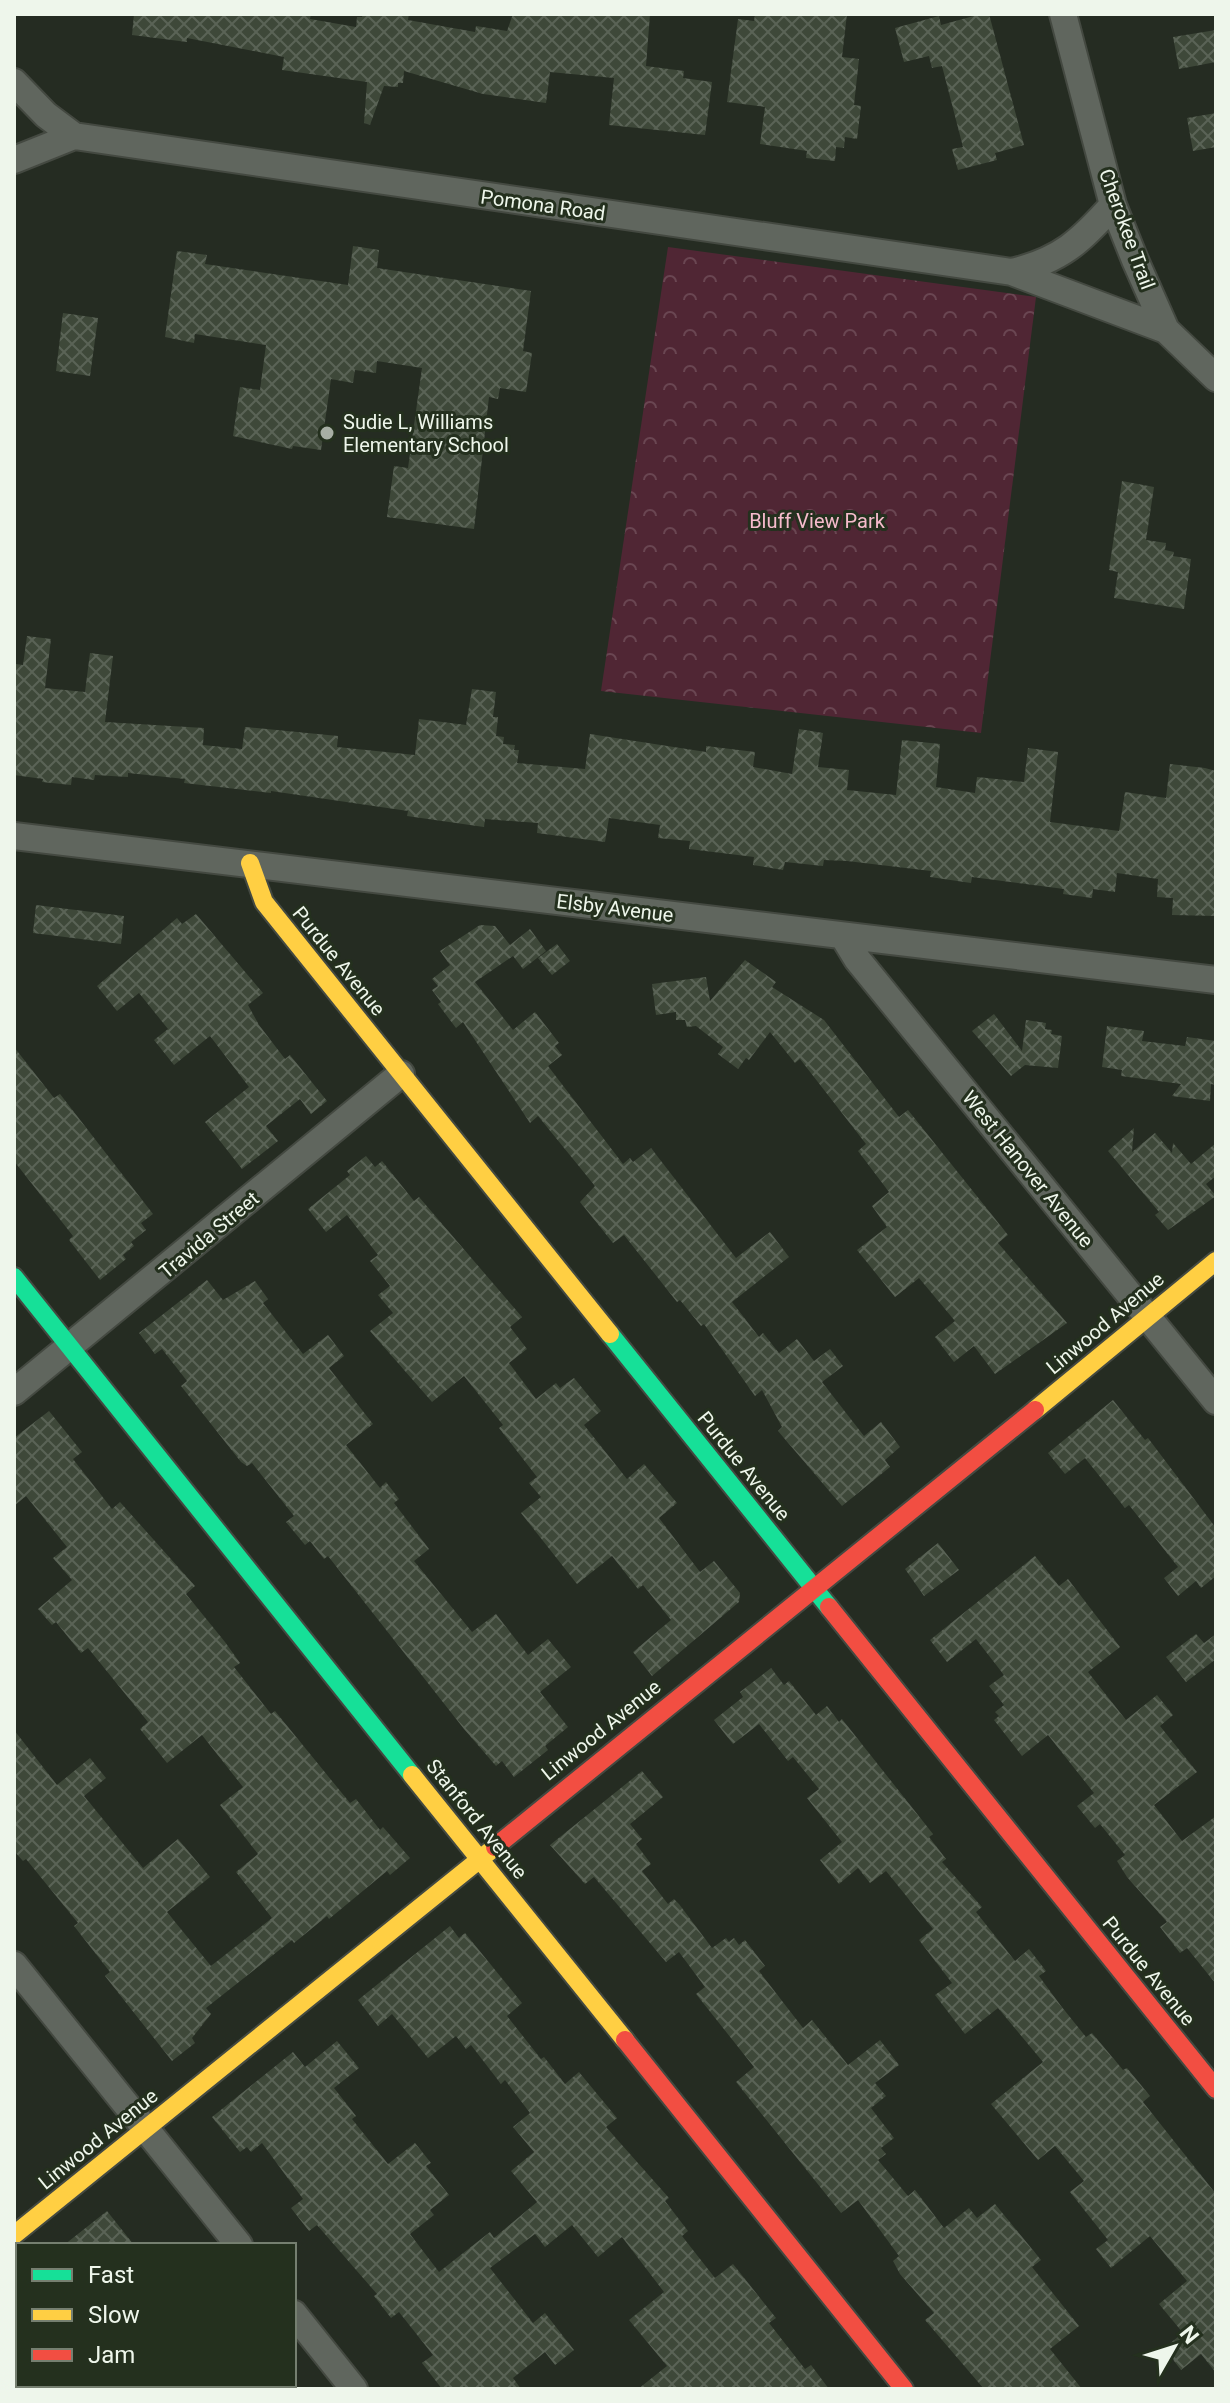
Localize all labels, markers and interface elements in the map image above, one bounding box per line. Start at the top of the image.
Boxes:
street label: Cherokee Trail [1094,165,1160,293]
street label: Pomona Road [479,184,607,226]
place label: Sudie L, Williams Elementary School [343,410,509,457]
marker: Sudie L, Williams Elementary School [318,424,336,442]
park label: Bluff View Park [749,509,886,533]
street label: Elsby Avenue [555,889,675,927]
street label: Purdue Avenue [288,902,390,1020]
street label: West Hanover Avenue [957,1086,1099,1252]
street label: Travida Street [154,1186,264,1284]
street label: Linwood Avenue [1041,1267,1169,1379]
street label: Purdue Avenue [693,1407,795,1525]
street label: Linwood Avenue [537,1675,665,1785]
street label: Stanford Avenue [421,1754,533,1884]
street label: Purdue Avenue [1098,1912,1200,2030]
street label: Linwood Avenue [34,2084,162,2194]
legend [16,2243,296,2387]
text: Fast [88,2261,134,2289]
text: Slow [88,2301,140,2329]
north arrow [1134,2307,1214,2387]
text: N [1175,2321,1204,2349]
text: Jam [88,2341,135,2369]

